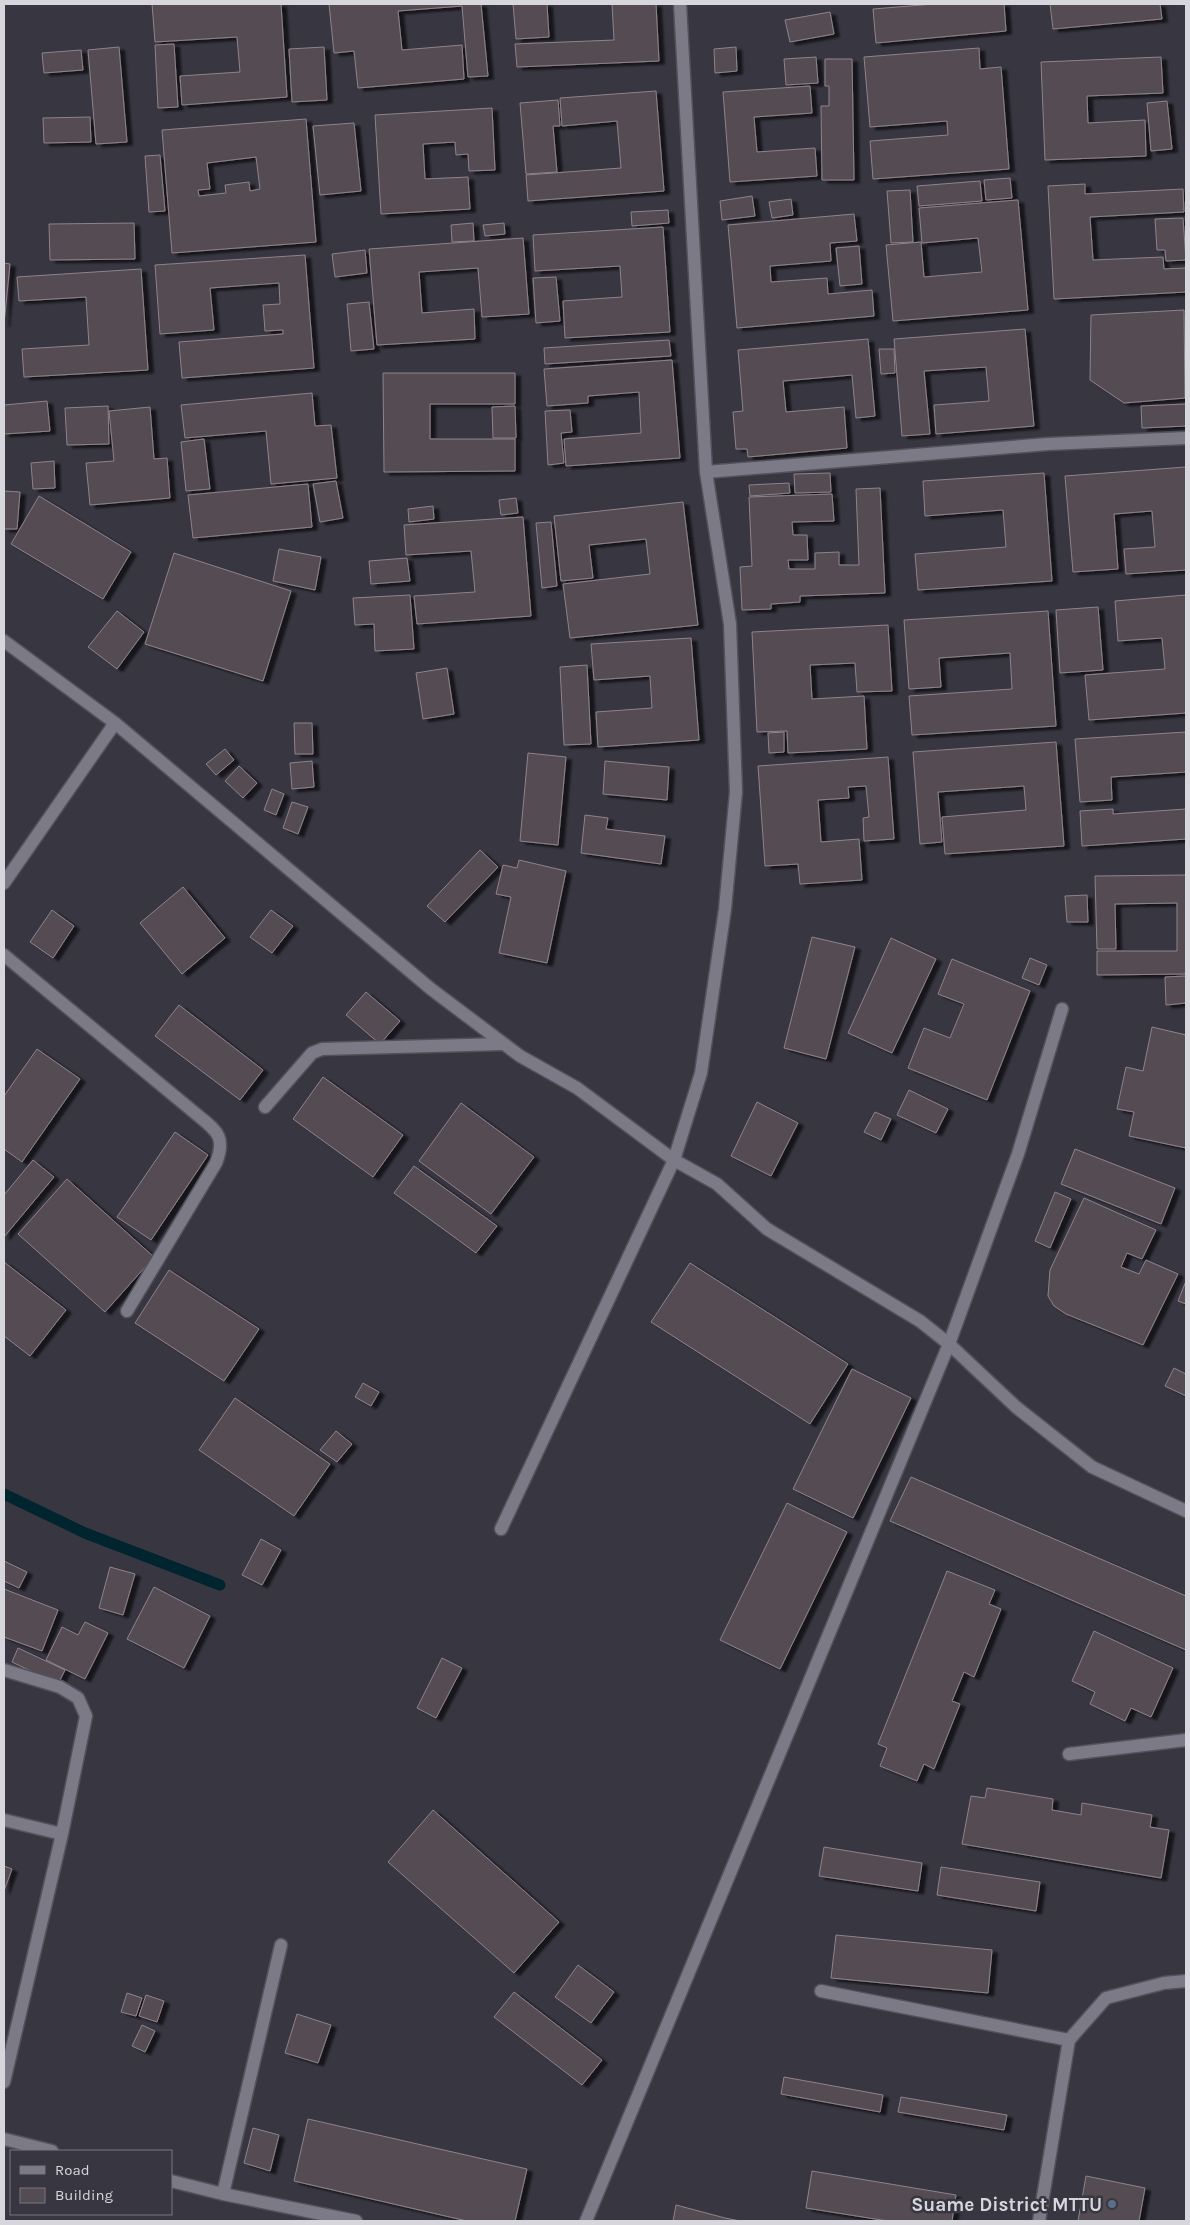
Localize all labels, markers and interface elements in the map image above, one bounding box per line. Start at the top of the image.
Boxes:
legend [10,2150,172,2215]
text: Road [55,2161,90,2179]
text: Building [55,2186,113,2204]
place label: Suame District MTTU [911,2194,1102,2216]
marker: Suame District MTTU [1106,2198,1118,2210]

